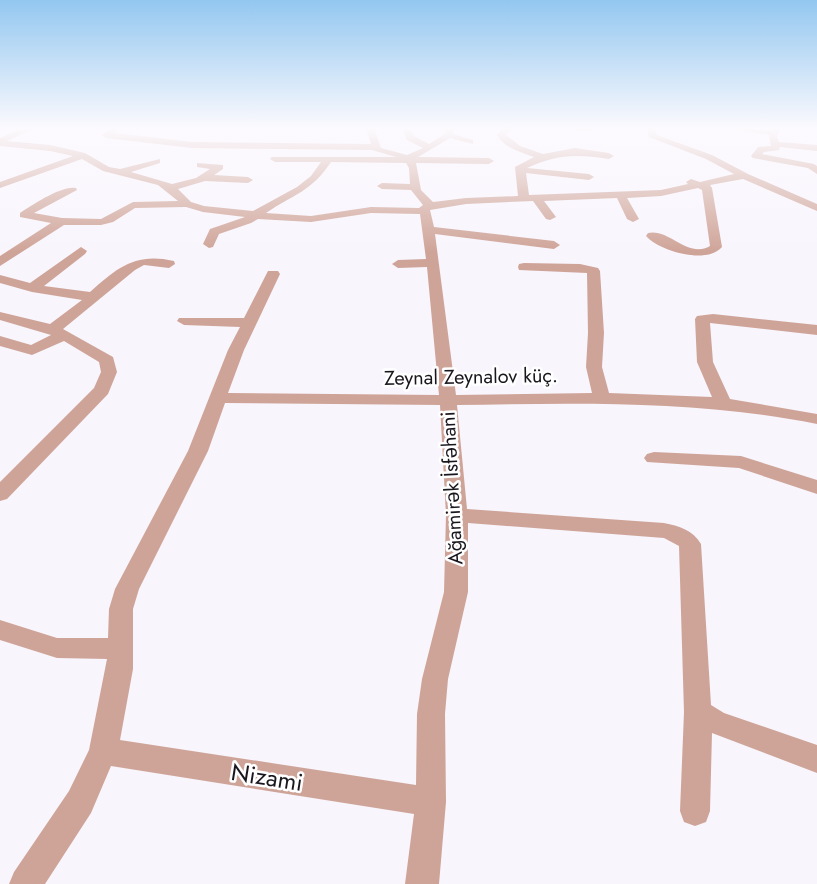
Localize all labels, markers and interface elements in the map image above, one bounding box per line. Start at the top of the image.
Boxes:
street label: Zeynal Zeynalov küç. [384,361,558,393]
street label: Ağamirək İsfəhani [434,411,470,565]
street label: Nizami [229,754,305,800]

